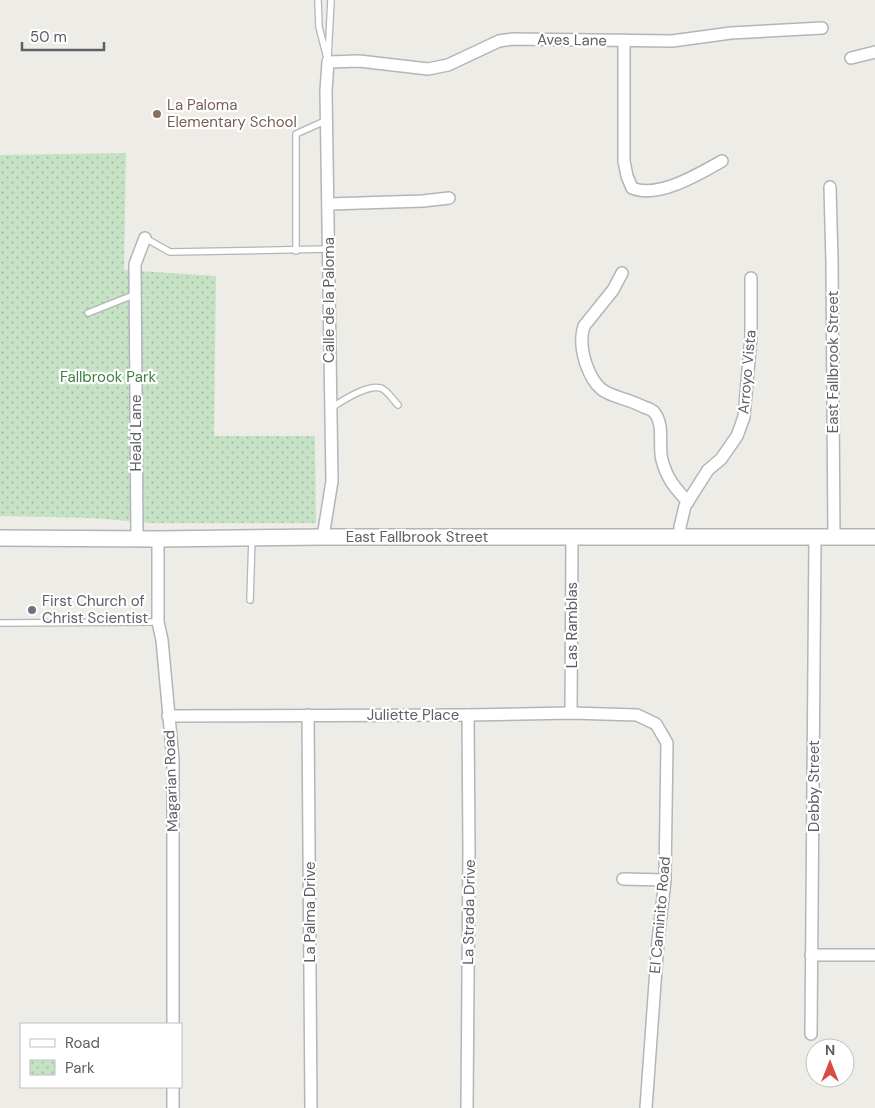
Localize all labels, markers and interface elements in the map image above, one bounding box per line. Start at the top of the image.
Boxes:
scale bar [22,20,105,52]
text: 50 m [30,27,67,47]
street label: Aves Lane [537,29,607,51]
place label: La Paloma Elementary School [167,95,297,132]
marker: La Paloma Elementary School [151,108,163,120]
street label: Calle de la Paloma [319,237,339,363]
street label: East Fallbrook Street [823,291,843,433]
street label: Arroyo Vista [733,329,761,415]
park label: Fallbrook Park [60,367,156,387]
street label: Heald Lane [126,395,146,471]
street label: East Fallbrook Street [346,527,488,547]
street label: Las Ramblas [562,582,582,668]
place label: First Church of Christ Scientist [42,591,148,628]
marker: First Church of Christ Scientist [26,604,38,616]
street label: Juliette Place [367,705,459,725]
street label: Magarian Road [159,730,183,832]
street label: Debby Street [804,740,824,832]
street label: El Caminito Road [645,856,675,974]
street label: La Strada Drive [458,859,480,965]
street label: La Palma Drive [300,862,320,962]
legend [20,1023,182,1088]
text: Road [65,1033,100,1053]
north arrow [805,1038,855,1088]
text: N [825,1041,835,1059]
text: Park [65,1058,95,1078]

